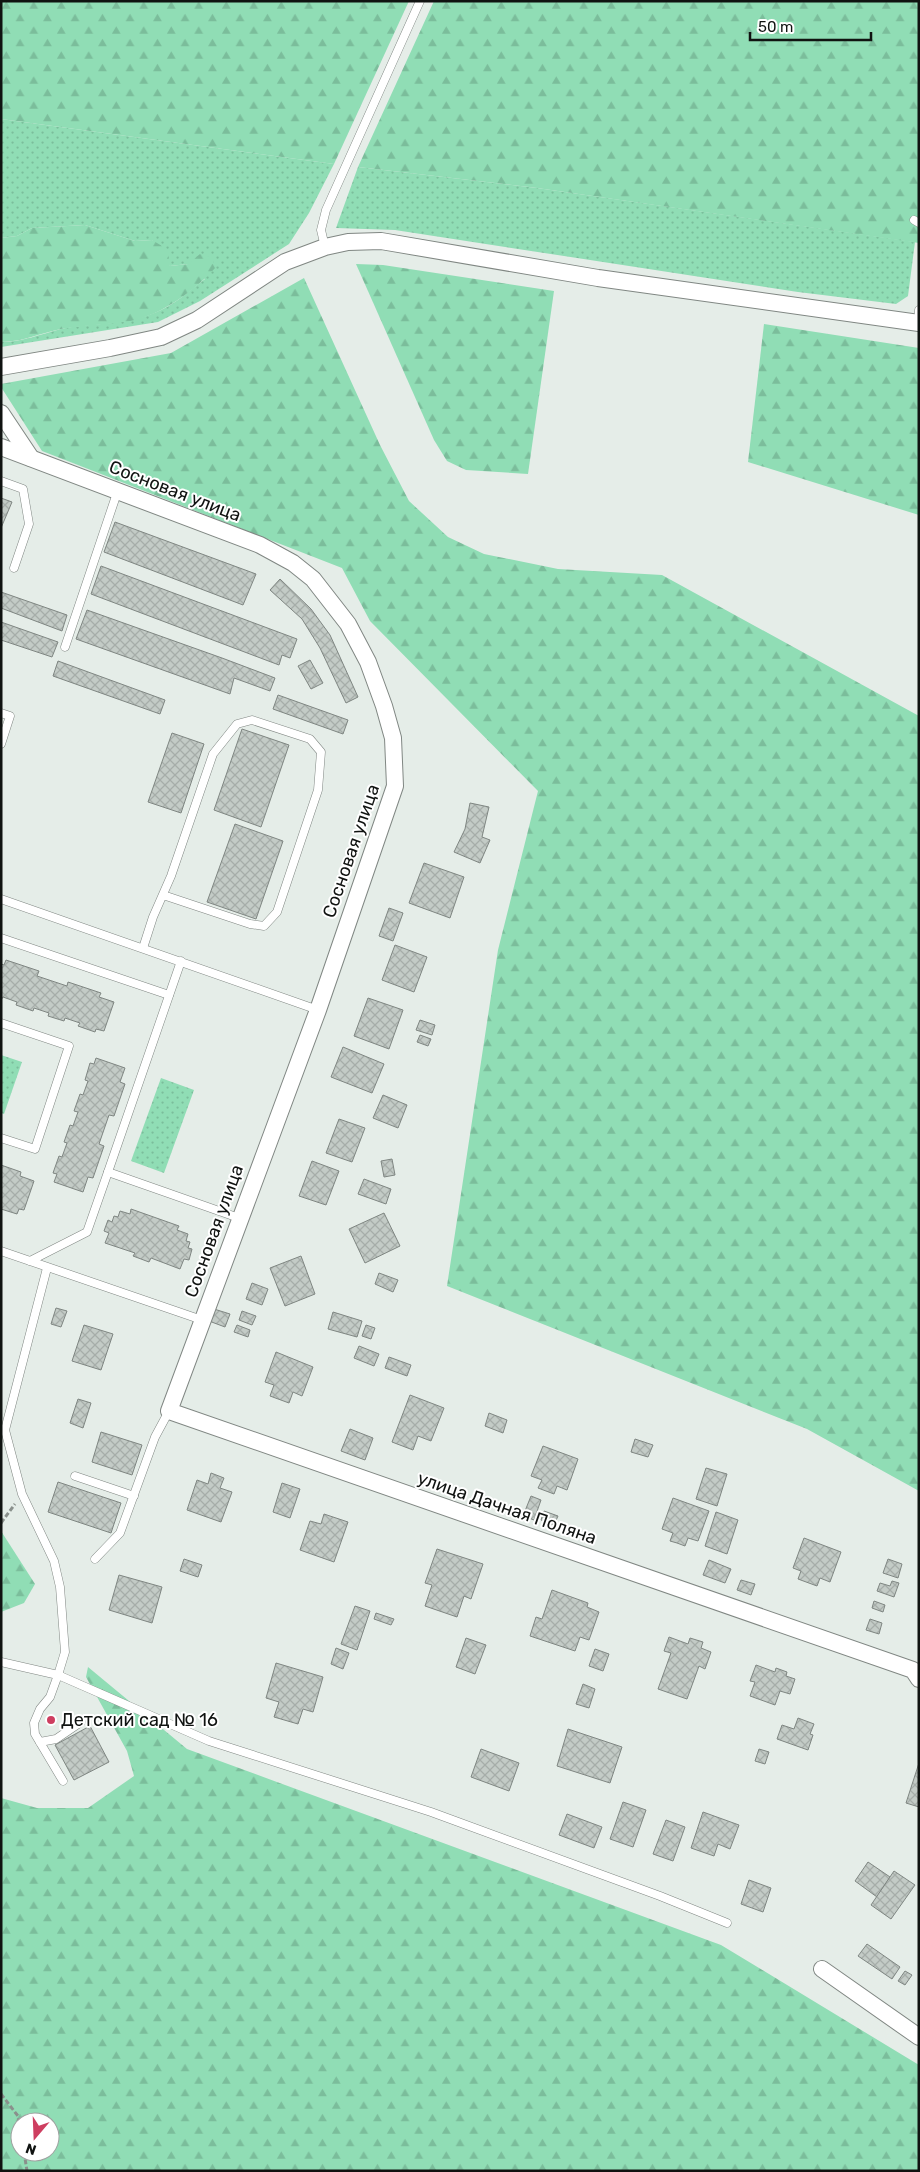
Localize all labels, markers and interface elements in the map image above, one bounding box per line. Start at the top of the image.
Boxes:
scale bar [750,10,871,42]
text: 50 m [758,18,793,36]
street label: Сосновая улица [106,456,244,526]
street label: Сосновая улица [318,781,384,921]
street label: Сосновая улица [180,1162,248,1300]
street label: улица Дачная Поляна [415,1467,599,1549]
place label: Детский сад № 16 [61,1709,218,1731]
marker: Детский сад № 16 [45,1714,57,1726]
north arrow [10,2112,60,2162]
text: N [23,2139,38,2158]

